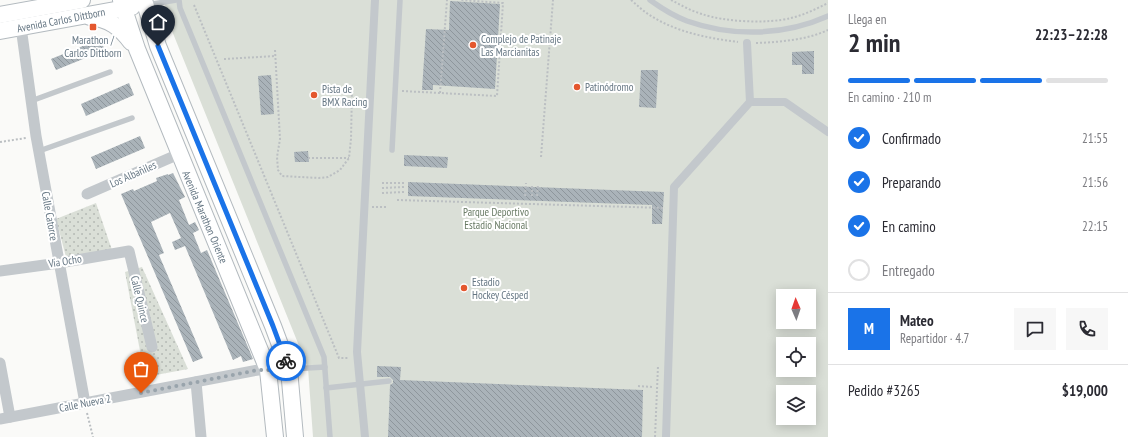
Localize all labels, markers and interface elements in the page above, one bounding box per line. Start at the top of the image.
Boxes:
street label: Avenida Carlos Dittborn [16,5,106,35]
pin [141,5,175,46]
icon: home [147,11,169,33]
text: Llega en [848,11,886,28]
marker: Marathon / Carlos Dittborn [88,22,98,32]
text: 22:23–22:28 [1035,25,1108,44]
text: 2 min [848,26,901,59]
place label: Complejo de Patinaje Las Marcianitas [481,32,562,59]
place label: Marathon / Carlos Dittborn [64,33,122,60]
marker: Complejo de Patinaje Las Marcianitas [468,40,478,50]
place label: Patinódromo [585,80,634,94]
place label: Pista de BMX Racing [322,82,368,109]
marker: Patinódromo [572,82,582,92]
text: En camino · 210 m [848,89,932,106]
marker: Pista de BMX Racing [309,90,319,100]
icon: check [848,127,870,149]
text: Confirmado [882,129,941,148]
text: 21:55 [1082,130,1108,147]
street label: Los Albañiles [108,157,159,190]
street label: Avenida Marathon Oriente [179,169,231,266]
icon: check [848,171,870,193]
text: Preparando [882,173,941,192]
text: 21:56 [1082,174,1108,191]
street label: Calle Catorce [39,190,61,242]
park label: Parque Deportivo Estadio Nacional [463,205,529,232]
icon: check [848,215,870,237]
text: En camino [882,217,936,236]
text: 22:15 [1082,218,1108,235]
street label: Vía Ocho [46,251,83,271]
text: Entregado [882,261,935,280]
street label: Calle Quince [128,274,152,324]
place label: Estadio Hockey Césped [472,275,529,302]
marker: Estadio Hockey Césped [459,283,469,293]
north arrow [776,289,816,329]
map controls [776,289,816,425]
button: chat [1014,308,1056,350]
button: phone [1066,308,1108,350]
text: Mateo [900,311,934,330]
text: M [864,319,874,338]
text: Repartidor · 4.7 [900,330,969,347]
button: locate [776,337,816,377]
courier [266,341,306,381]
icon: bike [275,350,297,372]
pin [124,352,158,393]
icon: bag [130,358,152,380]
text: Pedido #3265 [848,381,920,400]
text: $19,000 [1062,381,1108,400]
button: layers [776,385,816,425]
street label: Calle Nueva 2 [58,391,112,415]

